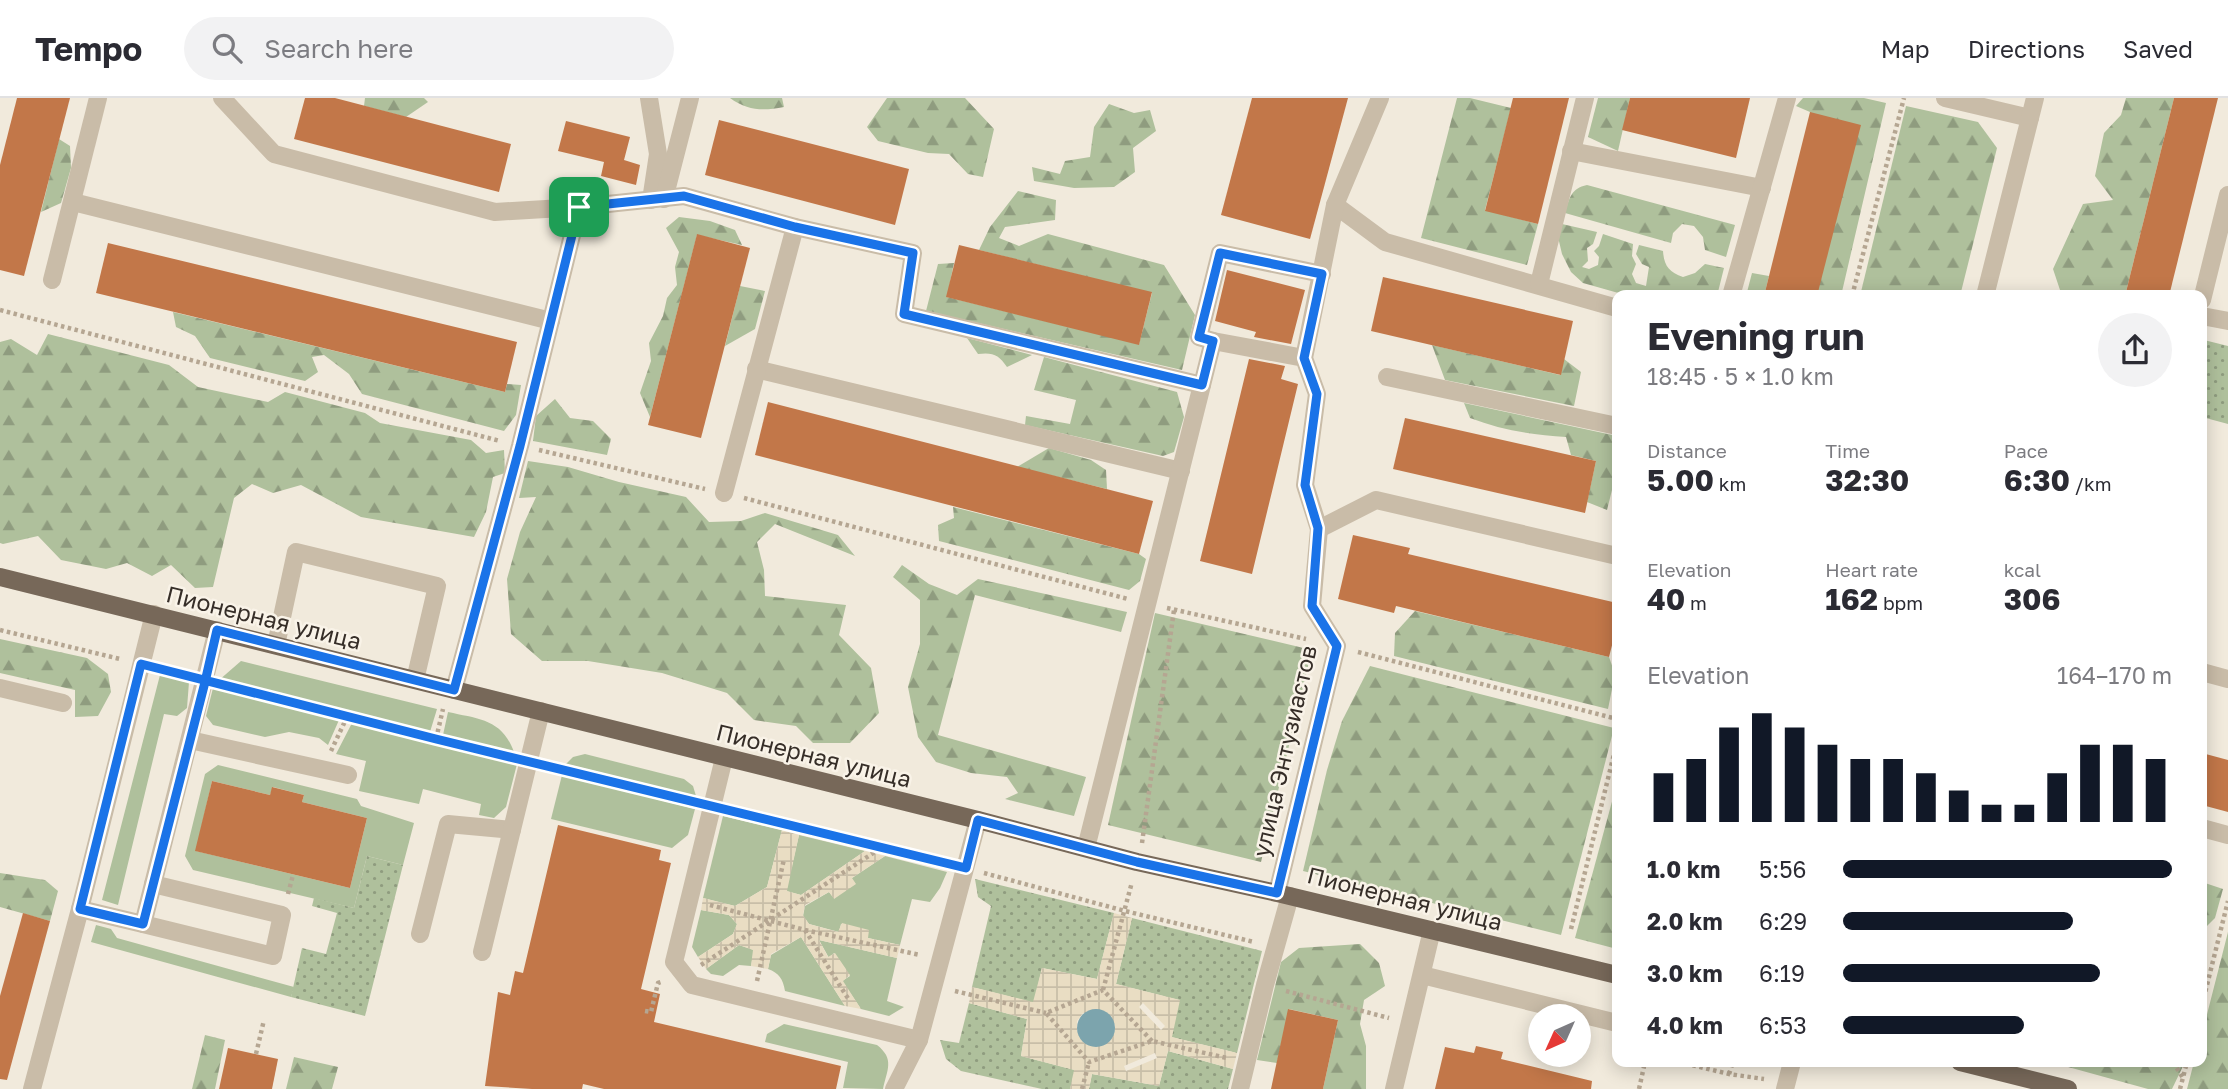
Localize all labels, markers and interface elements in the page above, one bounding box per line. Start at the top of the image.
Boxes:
search box [184,17,674,80]
text: Tempo [35,29,142,68]
icon: search [208,29,246,67]
text: Search here [264,33,413,64]
text: Map [1881,34,1930,63]
text: Directions [1968,34,2085,63]
text: Saved [2123,34,2193,63]
pin [549,177,609,237]
icon: arrive [560,188,598,226]
text: Evening run [1647,313,1865,358]
button: share [2098,313,2172,387]
text: 18:45 · 5 × 1.0 km [1647,362,1834,390]
text: Distance [1647,439,1727,462]
text: Time [1825,439,1870,462]
text: Pace [2004,439,2048,462]
text: 5.00 [1647,462,1714,498]
text: 32:30 [1825,462,1909,498]
text: 6:30 [2004,462,2070,498]
text: km [1714,472,1746,495]
text: /km [2070,472,2112,495]
text: Elevation [1647,558,1732,581]
text: Heart rate [1825,558,1918,581]
text: kcal [2004,558,2041,581]
street label: Пионерная улица [164,579,364,655]
text: 40 [1647,581,1685,617]
text: 162 [1825,581,1878,617]
text: 306 [2004,581,2061,617]
text: m [1685,591,1707,614]
text: bpm [1878,591,1923,614]
street label: улица Энтузиастов [1246,642,1322,860]
text: Elevation [1647,661,1749,689]
text: 164–170 m [2057,661,2172,689]
street label: Пионерная улица [714,717,914,793]
text: 1.0 km [1647,855,1720,883]
text: 5:56 [1759,855,1807,883]
street label: Пионерная улица [1305,860,1505,936]
text: 2.0 km [1647,907,1723,935]
text: 6:29 [1759,907,1807,935]
text: 3.0 km [1647,959,1723,987]
text: 6:19 [1759,959,1805,987]
north arrow [1528,1004,1591,1068]
map controls [1528,1004,1591,1067]
text: 4.0 km [1647,1011,1723,1039]
text: 6:53 [1759,1011,1807,1039]

